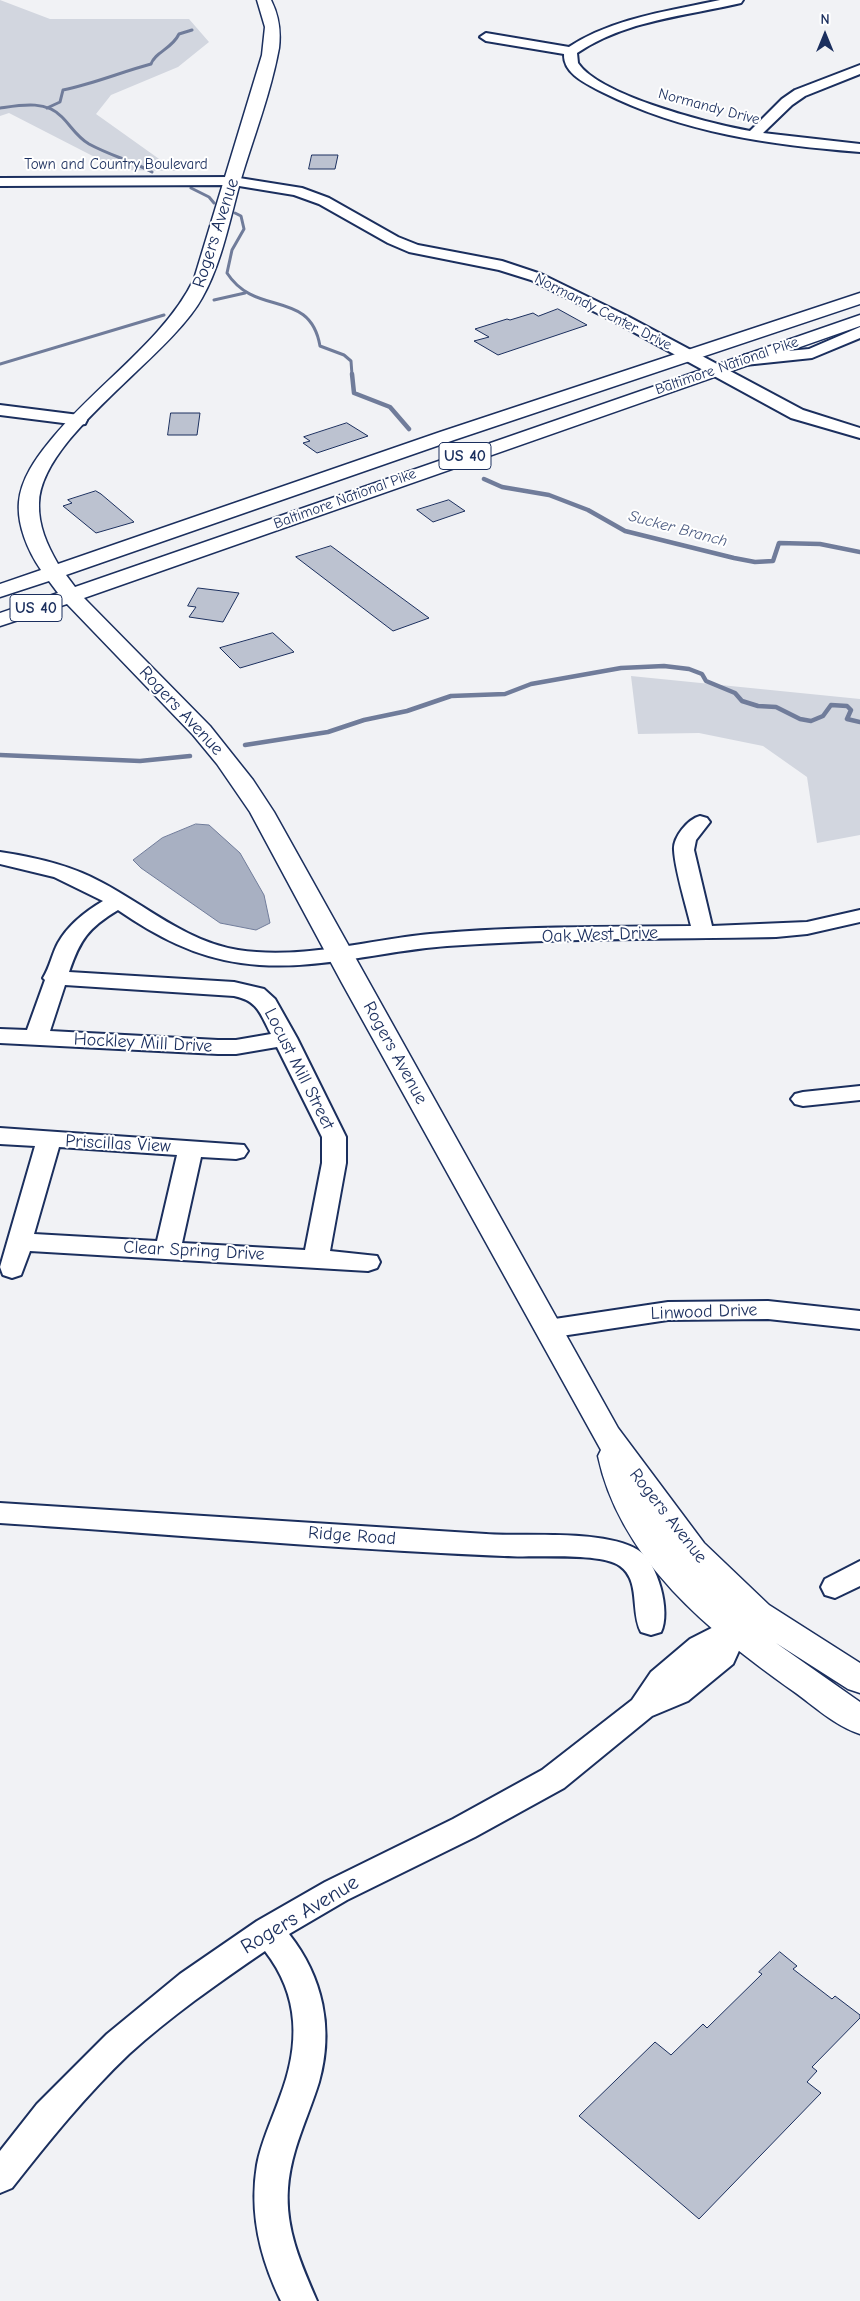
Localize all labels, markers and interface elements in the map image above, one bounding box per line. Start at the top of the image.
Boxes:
north arrow [800,10,850,60]
text: N [820,11,830,28]
street label: Normandy Drive [656,85,762,129]
street label: Town and Country Boulevard [24,156,208,174]
street label: Rogers Avenue [188,175,244,291]
street label: Normandy Center Drive [531,270,675,354]
street label: Baltimore National Pike [653,333,801,399]
road number: US 40 [439,442,491,470]
street label: Baltimore National Pike [271,465,419,533]
water label: Sucker Branch [626,507,730,551]
road number: US 40 [10,594,62,622]
street label: Rogers Avenue [134,662,228,760]
street label: Oak West Drive [541,922,659,948]
street label: Rogers Avenue [358,998,432,1108]
street label: Locust Mill Street [259,1005,339,1133]
street label: Hockley Mill Drive [73,1029,213,1057]
street label: Priscillas View [65,1130,171,1158]
street label: Clear Spring Drive [123,1237,265,1265]
street label: Linwood Drive [650,1299,758,1325]
street label: Rogers Avenue [624,1464,712,1568]
street label: Ridge Road [307,1522,397,1550]
street label: Rogers Avenue [236,1870,364,1960]

